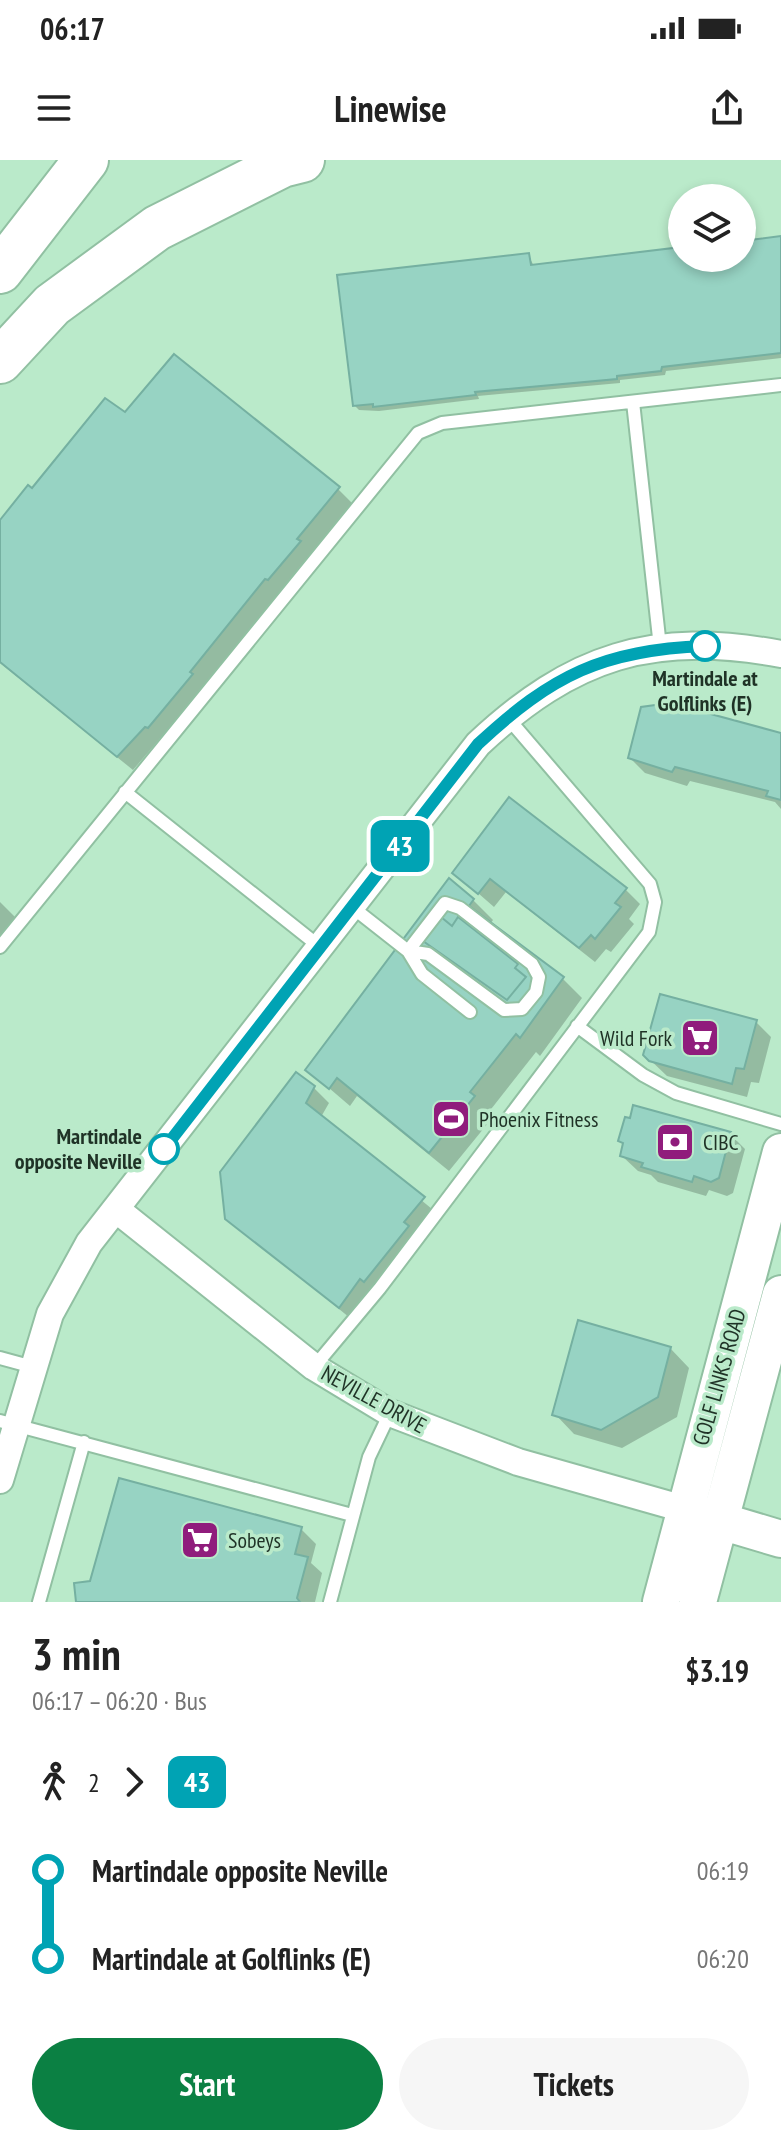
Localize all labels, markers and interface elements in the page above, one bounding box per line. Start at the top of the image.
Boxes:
text: 06:17 [40,9,105,48]
text: Linewise [334,85,447,132]
icon: menu [32,86,76,130]
icon: share [705,86,749,130]
map controls [668,184,756,272]
button: layers [668,184,756,272]
marker: Martindale at Golflinks (E) [690,631,720,661]
place label: Martindale at Golflinks (E) [652,664,758,717]
line badge: 43 [364,820,436,872]
text: 43 [387,827,413,864]
supermarket icon: Wild Fork [679,1017,721,1059]
place label: Wild Fork [600,1024,672,1052]
sports icon: Phoenix Fitness [430,1098,472,1140]
place label: Phoenix Fitness [479,1105,598,1133]
bank icon: CIBC [654,1121,696,1163]
place label: Martindale opposite Neville [15,1122,142,1175]
place label: CIBC [703,1128,739,1156]
marker: Martindale opposite Neville [149,1134,179,1164]
street label: GOLF LINKS ROAD [686,1306,752,1448]
street label: NEVILLE DRIVE [317,1359,431,1439]
supermarket icon: Sobeys [179,1519,221,1561]
place label: Sobeys [228,1526,281,1554]
text: 3 min [32,1625,121,1682]
text: $3.19 [685,1651,749,1690]
text: 06:17 – 06:20 · Bus [32,1684,207,1717]
icon: walk [32,1760,76,1804]
icon: forward [112,1760,156,1804]
text: 43 [184,1763,210,1800]
text: 2 [88,1766,100,1799]
text: Martindale opposite Neville [92,1851,388,1890]
text: 06:19 [697,1854,749,1887]
text: Martindale at Golflinks (E) [92,1939,371,1978]
text: 06:20 [697,1942,749,1975]
button: Start [32,2038,383,2130]
button: Tickets [399,2038,749,2130]

